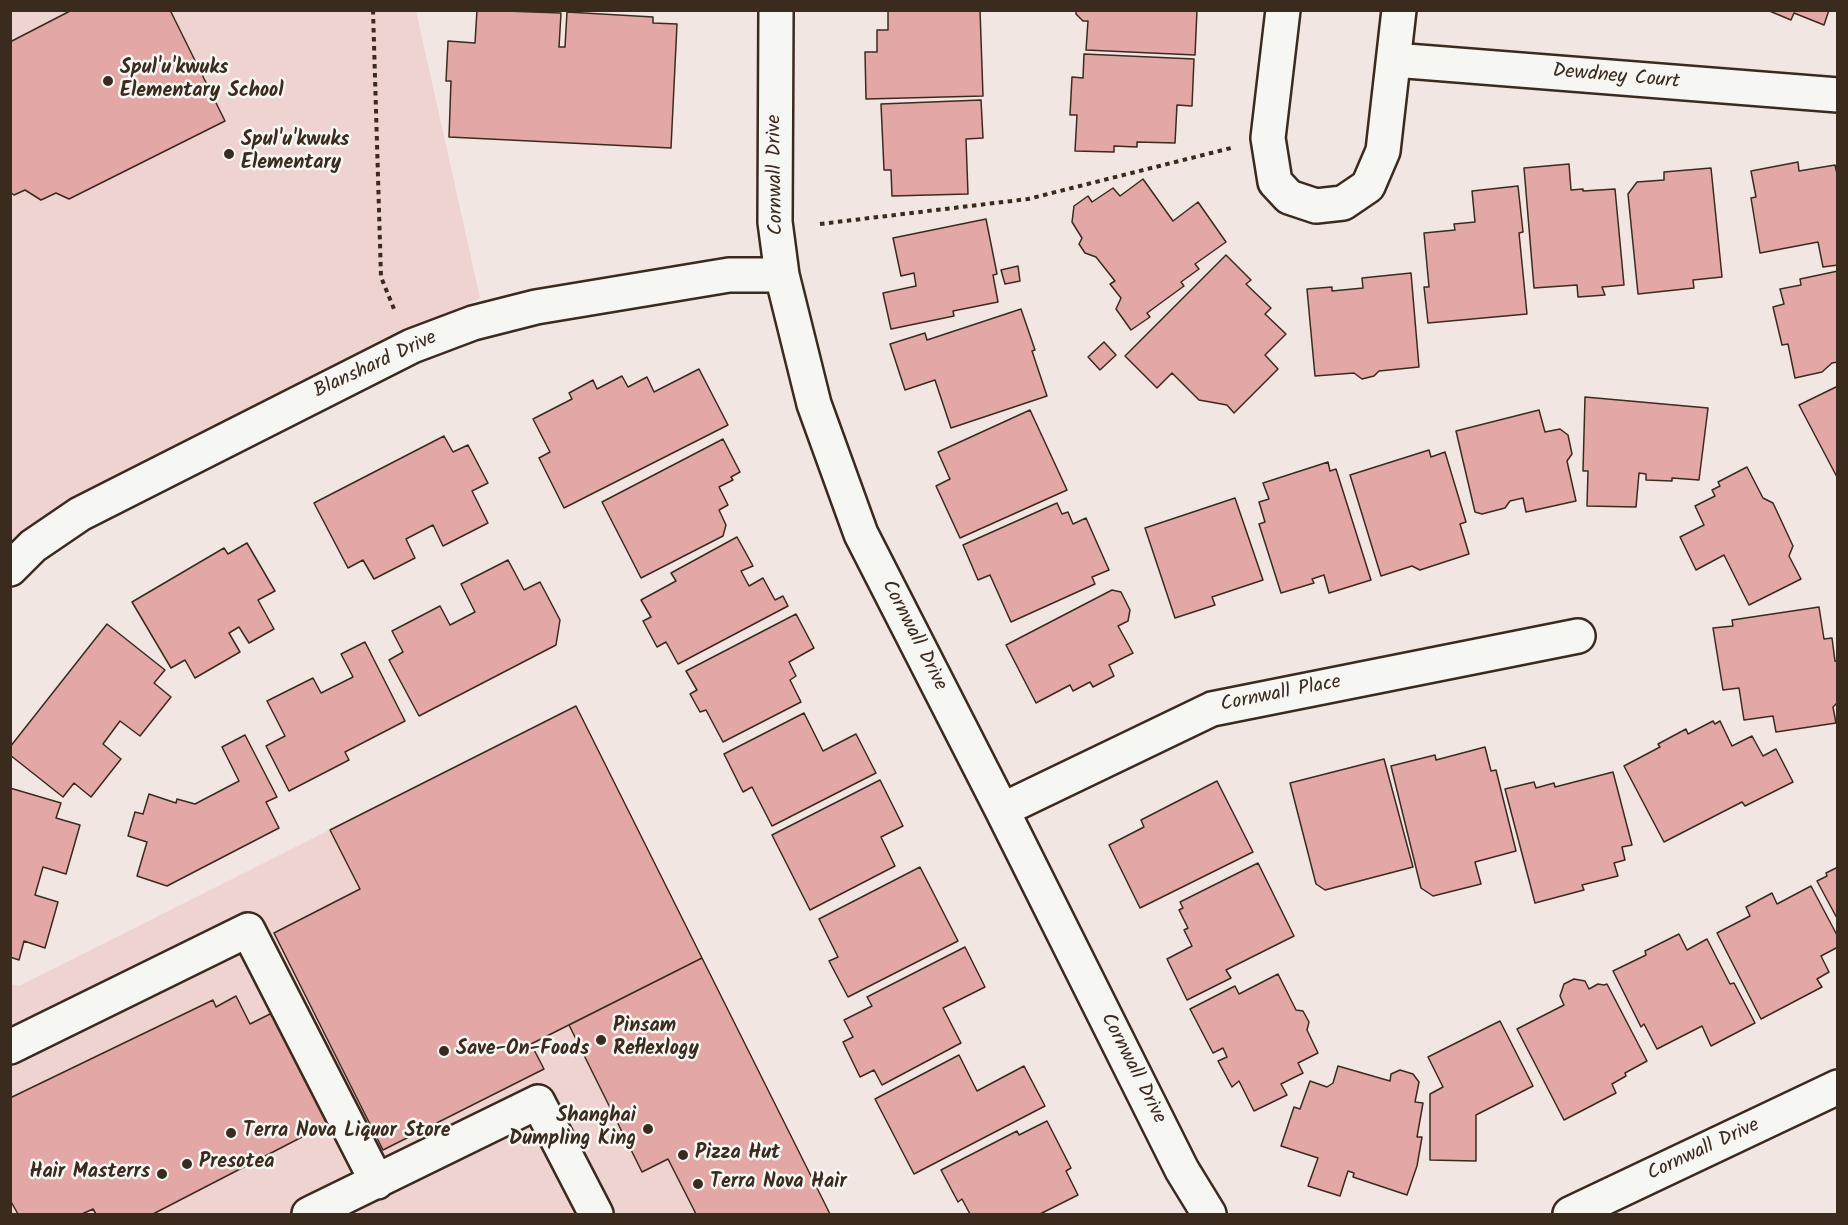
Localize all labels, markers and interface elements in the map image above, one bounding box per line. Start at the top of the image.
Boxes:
place label: Spul'u'kwuks Elementary School [120,58,284,105]
street label: Dewdney Court [1551,60,1681,96]
marker: Spul'u'kwuks Elementary School [101,74,115,88]
street label: Cornwall Drive [764,114,790,236]
place label: Spul'u'kwuks Elementary [241,130,349,177]
marker: Spul'u'kwuks Elementary [222,147,236,161]
street label: Blanshard Drive [311,327,441,405]
street label: Cornwall Drive [875,577,951,695]
street label: Cornwall Place [1219,672,1343,718]
street label: Cornwall Drive [1094,1010,1170,1128]
place label: Pinsam Reflexlogy [613,1016,699,1063]
marker: Pinsam Reflexlogy [594,1033,608,1047]
place label: Save-On-Foods [456,1039,589,1063]
marker: Save-On-Foods [437,1044,451,1058]
place label: Shanghai Dumpling King [509,1106,636,1153]
street label: Cornwall Drive [1644,1115,1764,1187]
place label: Terra Nova Liquor Store [243,1121,451,1145]
marker: Shanghai Dumpling King [641,1122,655,1136]
marker: Terra Nova Liquor Store [224,1126,238,1140]
place label: Pizza Hut [695,1143,780,1167]
marker: Pizza Hut [676,1148,690,1162]
place label: Presotea [199,1152,274,1176]
marker: Presotea [180,1157,194,1171]
place label: Hair Masterrs [29,1162,150,1186]
marker: Hair Masterrs [155,1167,169,1181]
place label: Terra Nova Hair [710,1172,847,1196]
marker: Terra Nova Hair [691,1177,705,1191]

